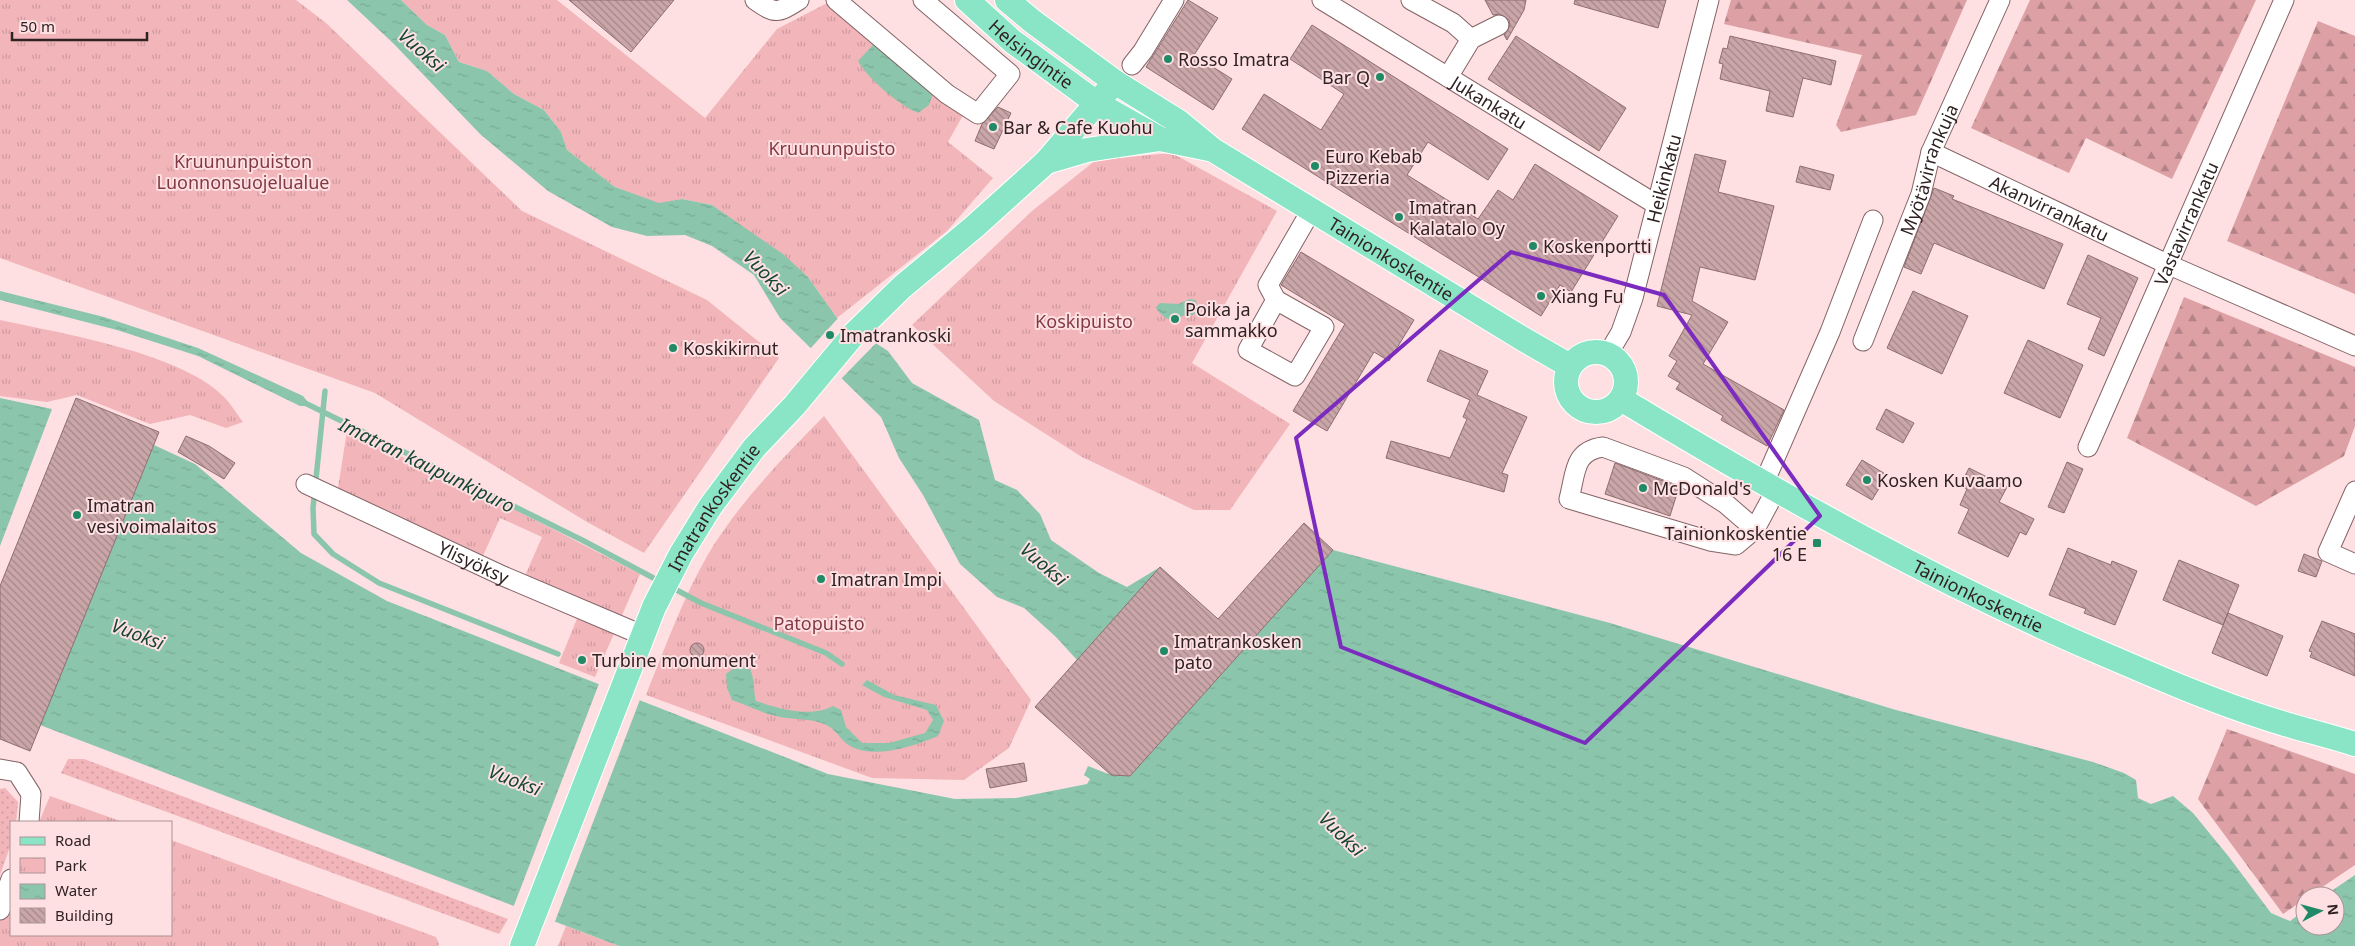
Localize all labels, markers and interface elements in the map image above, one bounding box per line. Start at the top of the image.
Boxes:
scale bar [12,10,148,42]
street label: Helsingintie [984,14,1078,94]
text: 50 m [20,16,55,36]
water label: Vuoksi [393,22,452,78]
place label: Rosso Imatra [1178,47,1290,71]
marker: Rosso Imatra [1162,53,1174,65]
place label: Bar Q [1322,65,1370,89]
street label: Jukankatu [1445,69,1531,135]
marker: Bar Q [1374,71,1386,83]
street label: Myötävirrankuja [1894,100,1963,238]
place label: Bar & Cafe Kuohu [1003,115,1153,139]
marker: Bar & Cafe Kuohu [987,121,999,133]
street label: Heikinkatu [1641,131,1686,225]
park label: Kruununpuisto [768,136,896,160]
place label: Euro Kebab Pizzeria [1325,144,1422,189]
park label: Kruununpuiston Luonnonsuojelualue [157,149,329,194]
street label: Vastavirrankatu [2148,158,2224,289]
marker: Euro Kebab Pizzeria [1309,160,1321,172]
street label: Akanvirrankatu [1986,170,2113,247]
place label: Imatran Kalatalo Oy [1409,195,1506,240]
street label: Tainionkoskentie [1324,211,1458,306]
marker: Imatran Kalatalo Oy [1393,211,1405,223]
place label: Koskenportti [1543,234,1652,258]
marker: Koskenportti [1527,240,1539,252]
water label: Vuoksi [738,244,795,302]
place label: Xiang Fu [1551,284,1624,308]
marker: Xiang Fu [1535,290,1547,302]
place label: Poika ja sammakko [1185,297,1278,342]
park label: Koskipuisto [1035,309,1133,333]
marker: Poika ja sammakko [1169,313,1181,325]
place label: Imatrankoski [840,323,951,347]
marker: Imatrankoski [824,329,836,341]
place label: Koskikirnut [683,336,779,360]
marker: Koskikirnut [667,342,679,354]
water label: Imatran kaupunkipuro [334,411,519,519]
street label: Imatrankoskentie [662,439,765,575]
place label: Kosken Kuvaamo [1877,468,2023,492]
marker: Kosken Kuvaamo [1861,474,1873,486]
place label: McDonald's [1653,476,1751,500]
marker: McDonald's [1637,482,1649,494]
place label: Imatran vesivoimalaitos [87,493,217,538]
marker: Imatran vesivoimalaitos [71,509,83,521]
place label: Tainionkoskentie 16 E [1665,521,1807,566]
street label: Ylisyöksy [434,535,513,589]
water label: Vuoksi [1015,536,1074,592]
marker: Tainionkoskentie 16 E [1811,537,1823,549]
street label: Tainionkoskentie [1909,554,2047,638]
place label: Imatran Impi [831,567,942,591]
marker: Imatran Impi [815,573,827,585]
park label: Patopuisto [773,611,865,635]
water label: Vuoksi [108,612,169,656]
place label: Imatrankosken pato [1174,629,1302,674]
marker: Imatrankosken pato [1158,645,1170,657]
place label: Turbine monument [592,648,756,672]
marker: Turbine monument [576,654,588,666]
water label: Vuoksi [485,758,546,802]
water label: Vuoksi [1313,806,1371,863]
legend [10,821,172,936]
text: Road [55,830,91,850]
text: Park [55,855,87,875]
text: Water [55,880,97,900]
north arrow [2295,886,2345,936]
text: N [2323,903,2343,916]
text: Building [55,905,113,925]

